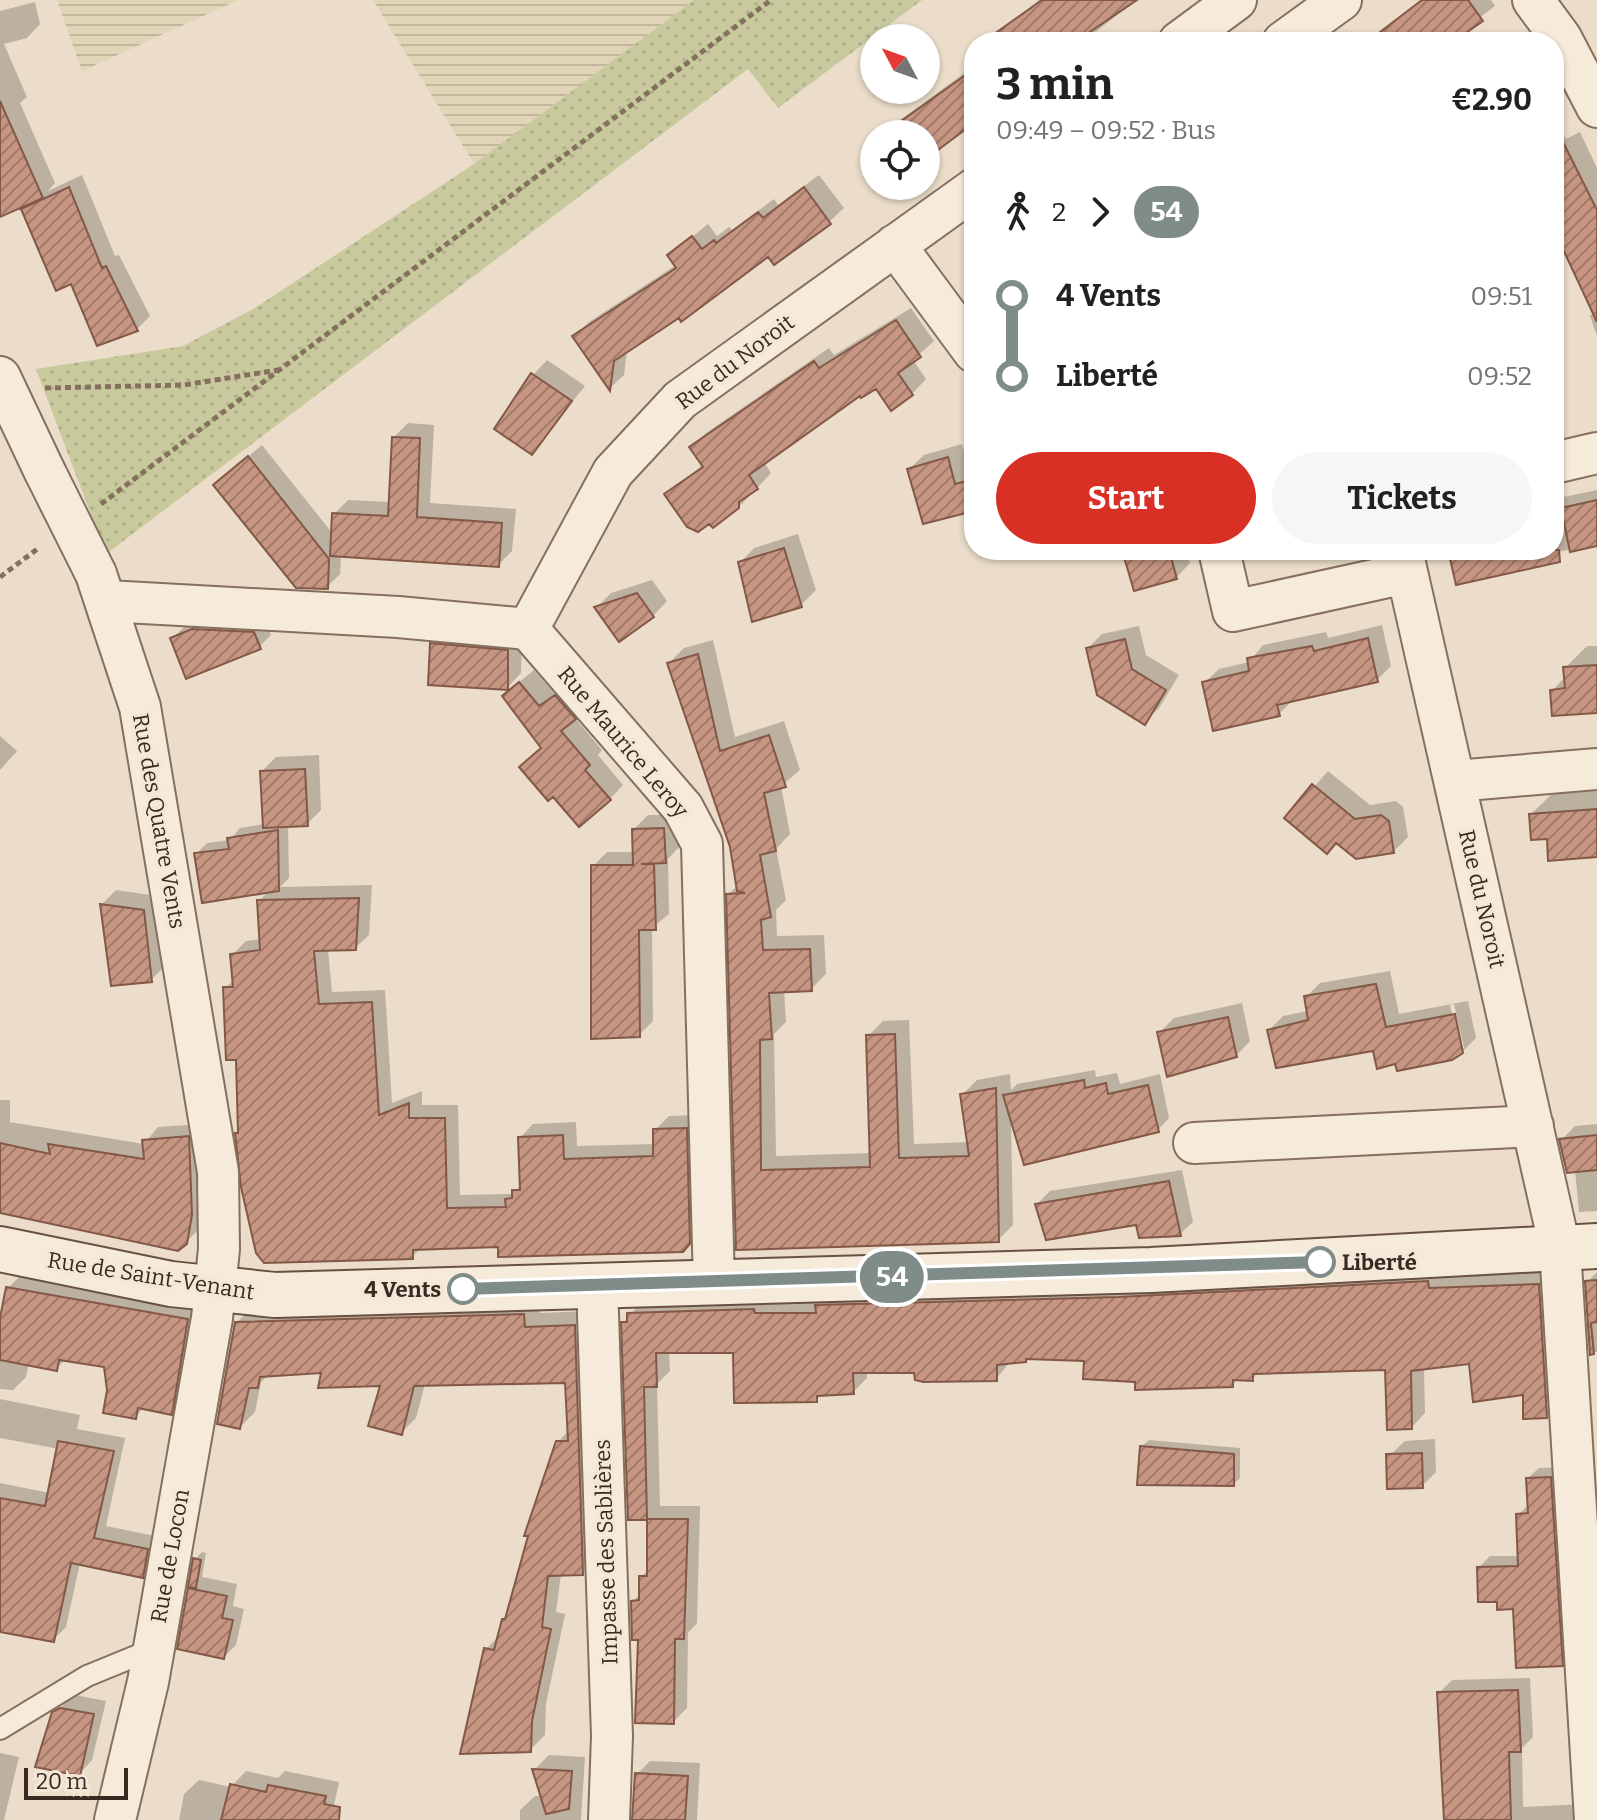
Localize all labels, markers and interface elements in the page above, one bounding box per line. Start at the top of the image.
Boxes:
north arrow [860,24,940,104]
map controls [860,24,940,200]
text: 3 min [996,58,1114,111]
text: €2.90 [1451,82,1532,118]
text: 09:49 – 09:52 · Bus [996,115,1216,146]
button: locate [860,120,940,200]
icon: walk [996,190,1040,234]
icon: forward [1078,190,1122,234]
text: 54 [1150,195,1183,228]
text: 2 [1052,197,1066,228]
text: 4 Vents [1056,278,1161,314]
text: 09:51 [1470,281,1532,312]
street label: Rue du Noroit [670,309,800,415]
text: Liberté [1056,358,1158,394]
text: 09:52 [1467,361,1532,392]
button: Start [996,452,1256,544]
button: Tickets [1272,452,1532,544]
street label: Rue Maurice Leroy [552,661,694,823]
street label: Rue des Quatre Vents [127,711,191,931]
street label: Rue du Noroit [1453,827,1511,971]
street label: Rue de Saint-Venant [46,1246,256,1306]
marker: Liberté [1305,1247,1335,1277]
place label: Liberté [1342,1249,1417,1276]
line badge: 54 [856,1251,928,1303]
text: 54 [876,1260,908,1293]
marker: 4 Vents [448,1274,478,1304]
place label: 4 Vents [364,1276,441,1303]
street label: Impasse des Sablières [589,1439,623,1665]
street label: Rue de Locon [145,1487,195,1625]
scale bar [24,1764,128,1800]
text: 20 m [36,1768,87,1795]

